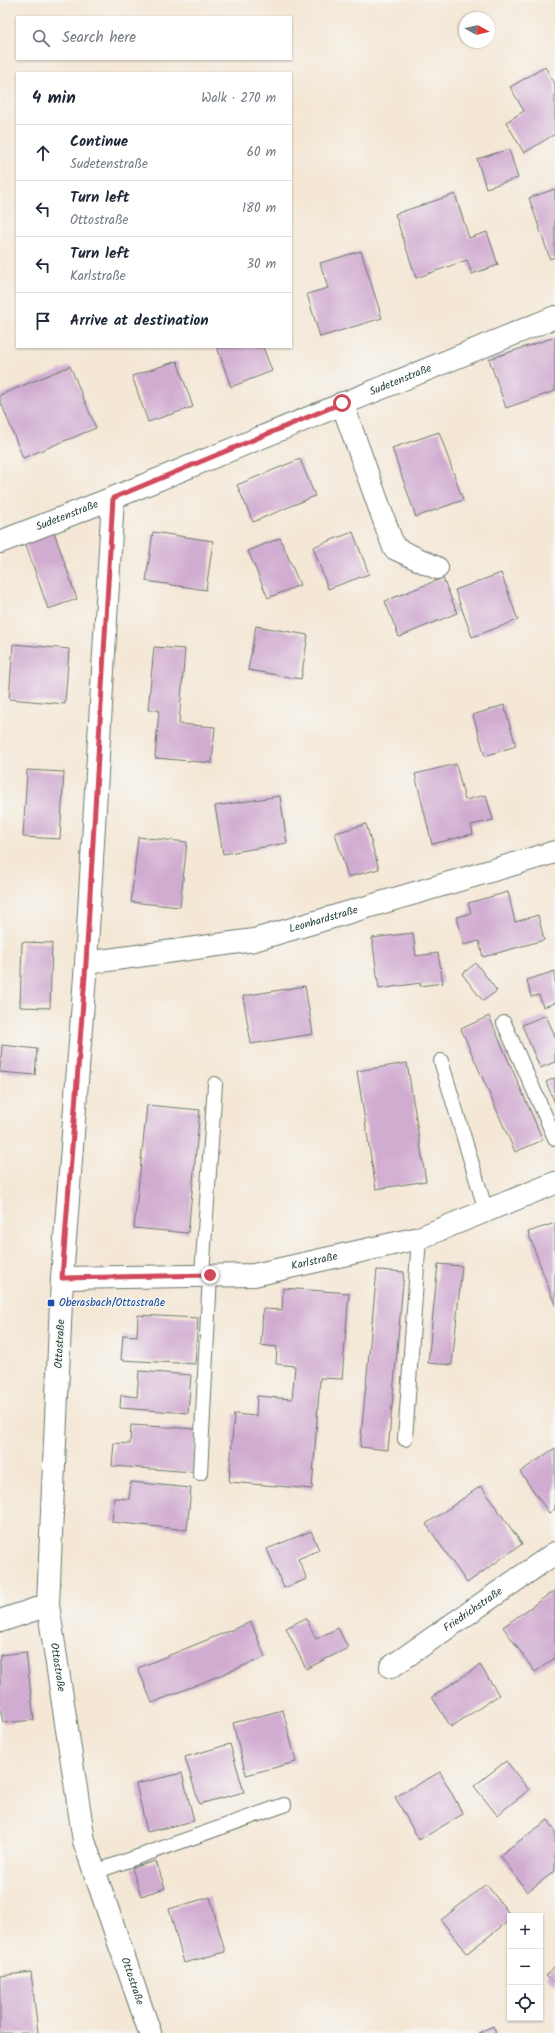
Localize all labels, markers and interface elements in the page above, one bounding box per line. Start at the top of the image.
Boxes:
north arrow [459,12,495,48]
search box [16,16,292,60]
text: Search here [62,26,136,50]
icon: search [30,27,52,49]
text: 4 min [32,85,76,112]
text: Walk · 270 m [201,88,276,109]
text: Continue [70,130,128,154]
icon: ahead [32,142,54,164]
text: 60 m [247,142,276,163]
text: Sudetenstraße [70,154,148,175]
text: Turn left [70,186,130,210]
icon: left [32,198,54,220]
text: 180 m [242,198,276,219]
text: Ottostraße [70,210,128,231]
text: Turn left [70,242,130,266]
icon: left [32,254,54,276]
text: 30 m [247,254,276,275]
text: Karlstraße [70,266,126,287]
text: Arrive at destination [70,309,209,333]
icon: arrive [32,310,54,332]
street label: Sudetenstraße [367,359,434,401]
route start [333,394,351,412]
street label: Sudetenstraße [33,496,101,536]
street label: Leonhardstraße [287,901,360,938]
street label: Karlstraße [289,1247,340,1275]
route end [201,1266,219,1284]
place label: Oberasbach/Ottostraße [59,1294,165,1312]
marker: Oberasbach/Ottostraße [46,1298,56,1308]
street label: Ottostraße [50,1319,70,1369]
street label: Friedrichstraße [440,1583,507,1637]
street label: Ottostraße [45,1641,70,1693]
map controls [507,1913,543,2021]
button: + [507,1913,543,1949]
button: − [507,1949,543,1985]
street label: Ottostraße [116,1955,149,2008]
button: locate [507,1985,543,2021]

